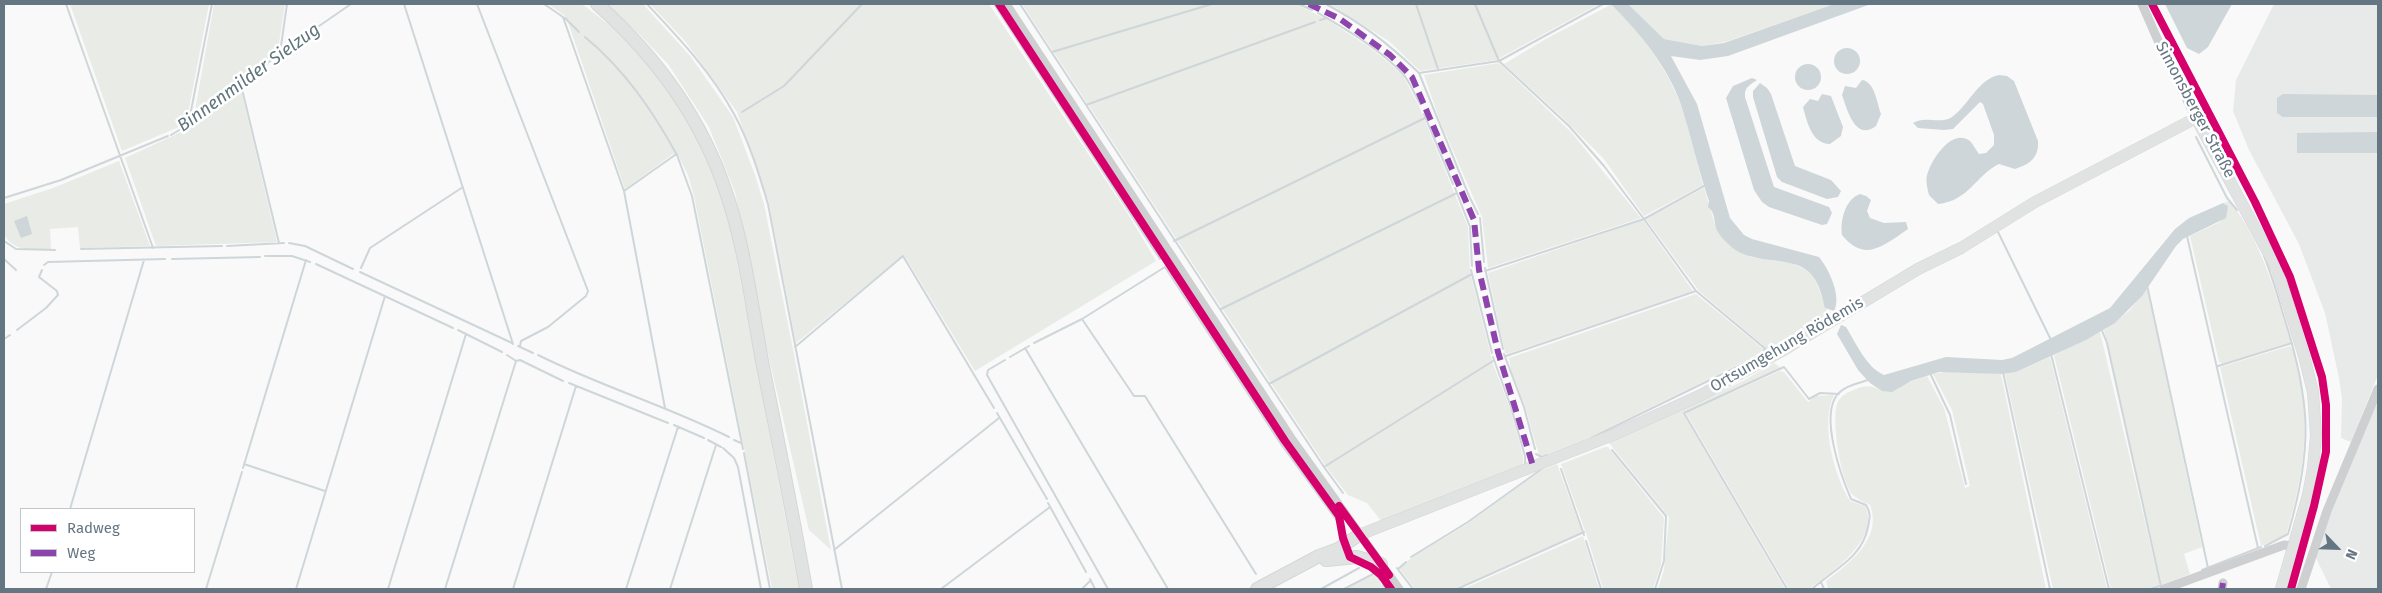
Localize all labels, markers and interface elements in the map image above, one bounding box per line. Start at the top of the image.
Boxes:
water label: Binnenmilder Sielzug [173,19,325,137]
street label: Simonsberger Straße [2151,39,2239,181]
street label: Ortsumgehung Rödemis [1707,293,1867,397]
legend [20,508,195,573]
text: Radweg [67,519,120,537]
north arrow [2312,523,2362,573]
text: Weg [67,544,95,562]
text: N [2342,547,2361,562]

